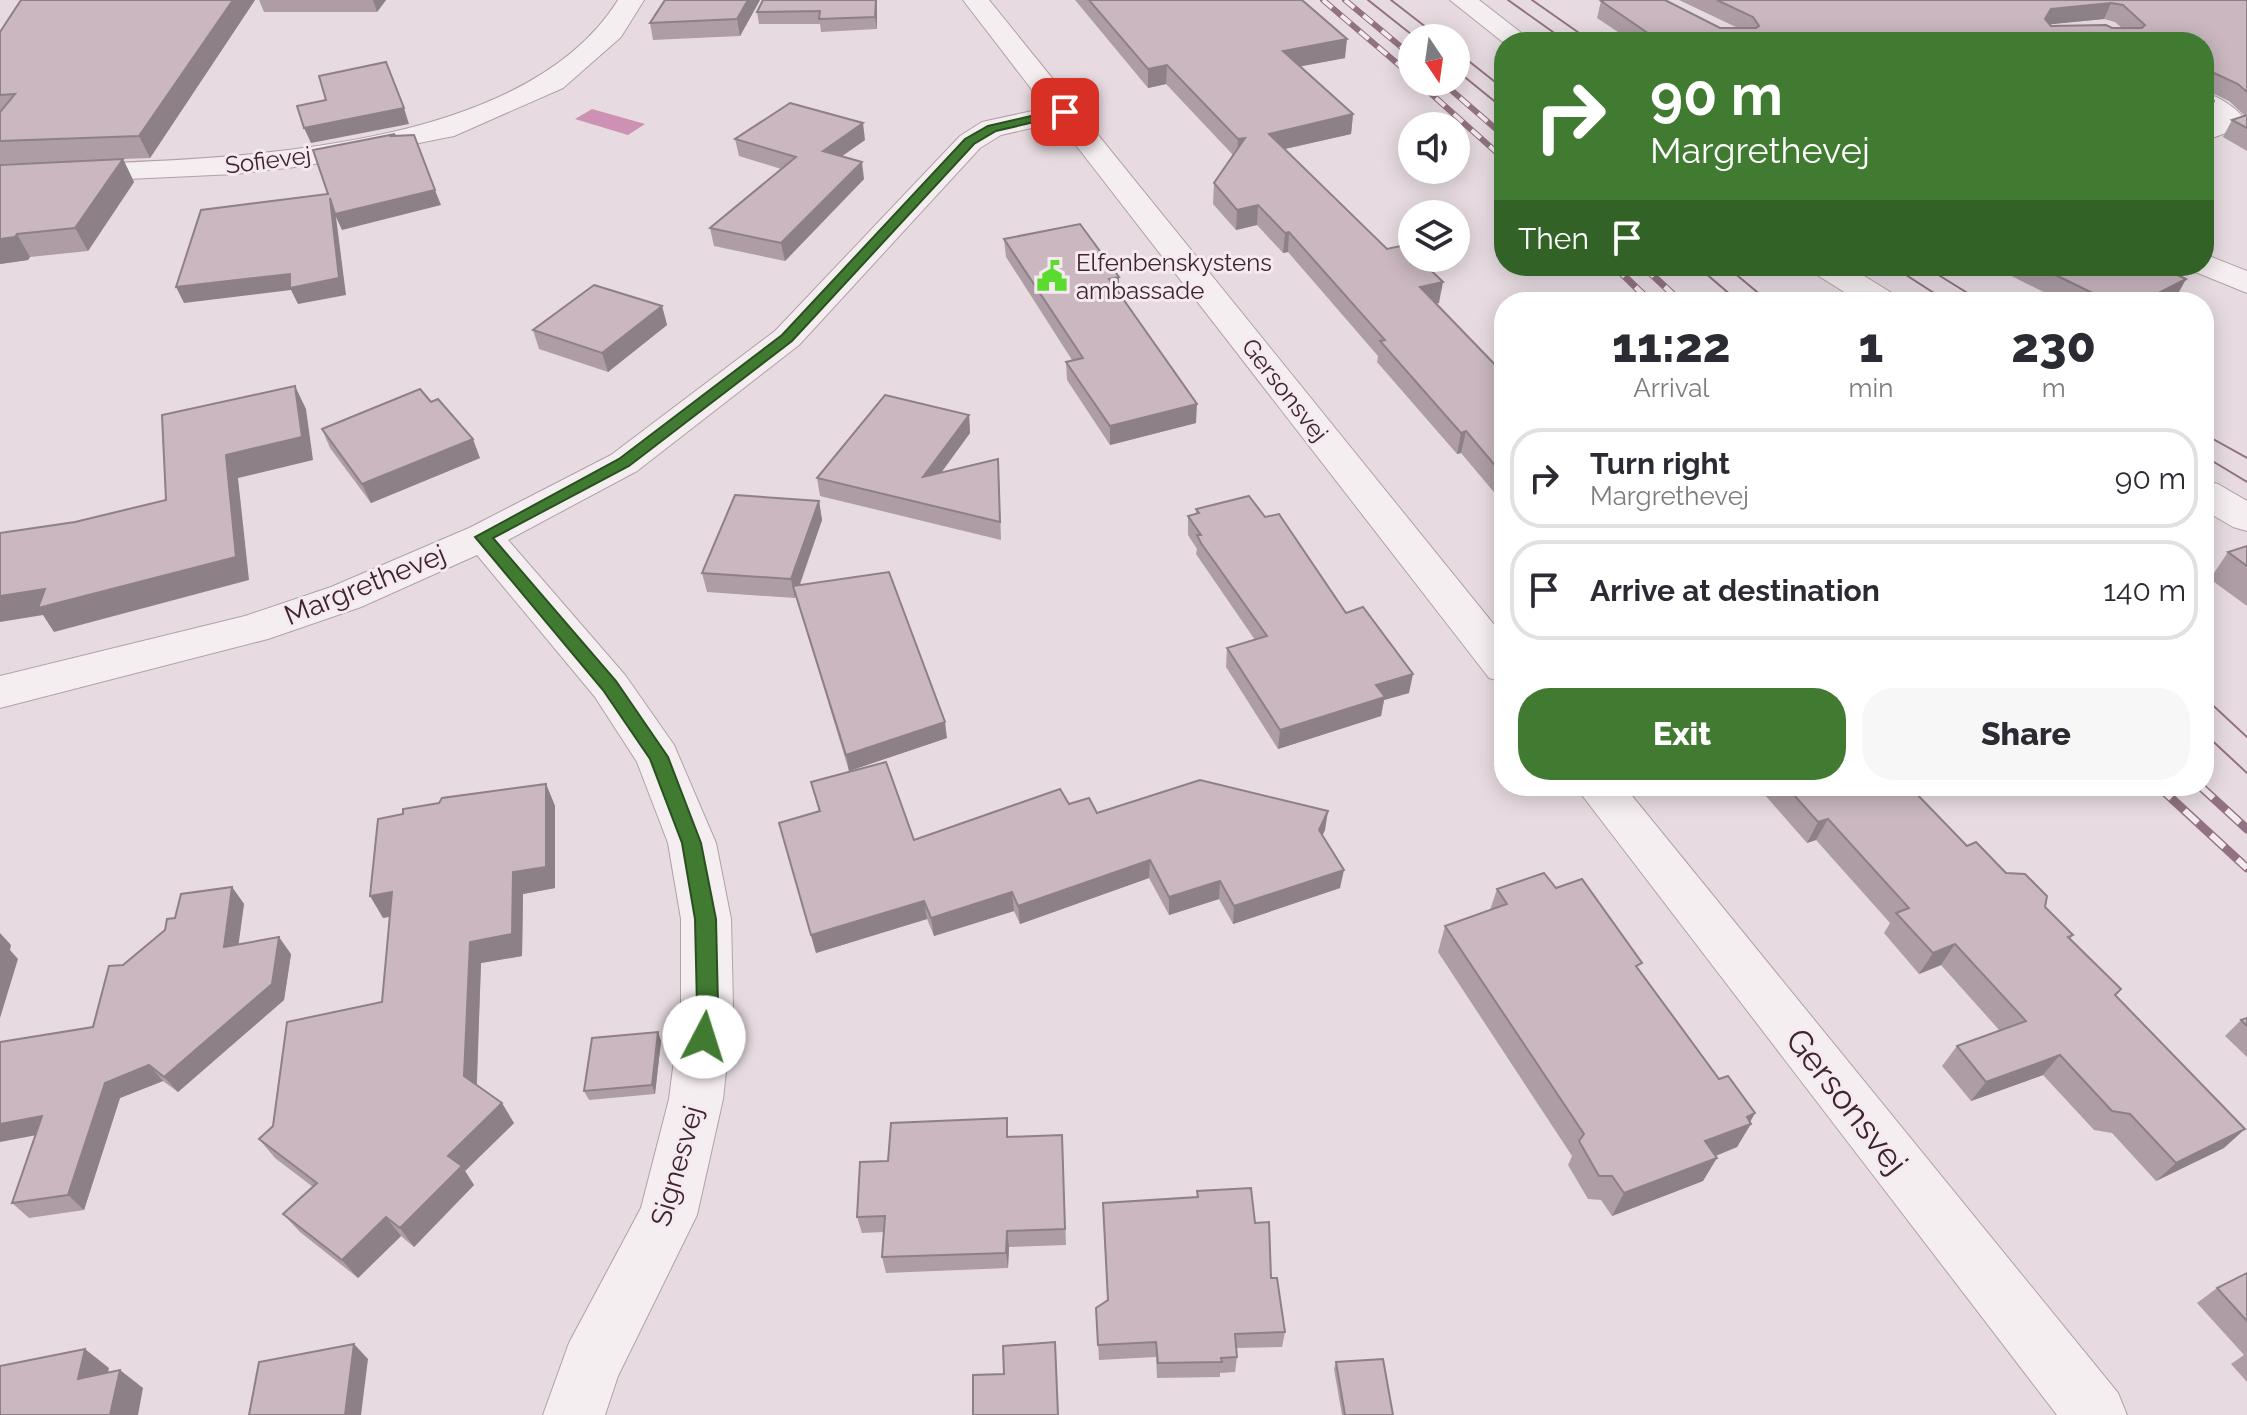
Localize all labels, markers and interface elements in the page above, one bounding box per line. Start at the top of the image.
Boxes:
north arrow [1398,24,1470,96]
map controls [1398,24,1470,272]
text: 90 m [1650,62,1783,128]
icon: right [1518,64,1622,168]
pin [1031,78,1099,146]
icon: arrive [1043,90,1087,134]
button: sound [1398,112,1470,184]
text: Margrethevej [1650,129,1870,171]
street label: Sofievej [223,140,313,180]
button: layers [1398,200,1470,272]
icon: arrive [1605,216,1649,260]
text: Then [1518,221,1589,256]
place label: Elfenbenskystens ambassade [1076,248,1272,305]
public building icon: Elfenbenskystens ambassade [1035,259,1069,293]
text: 11:22 [1612,317,1731,373]
text: 1 [1859,317,1883,373]
text: 230 [2011,317,2096,373]
street label: Gersonsvej [1236,333,1334,447]
text: Arrival [1633,373,1709,403]
text: min [1849,373,1893,403]
text: m [2042,373,2066,403]
text: Turn right [1590,446,1730,481]
icon: right [1522,456,1566,500]
text: 90 m [2115,461,2186,496]
text: Margrethevej [1590,481,1749,511]
street label: Margrethevej [280,538,450,632]
icon: arrive [1522,568,1566,612]
text: Arrive at destination [1590,573,1880,608]
text: 140 m [2103,573,2186,608]
button: Exit [1518,688,1846,780]
button: Share [1862,688,2190,780]
position arrow [662,995,746,1079]
street label: Gersonsvej [1778,1020,1916,1182]
street label: Signesvej [644,1102,710,1230]

